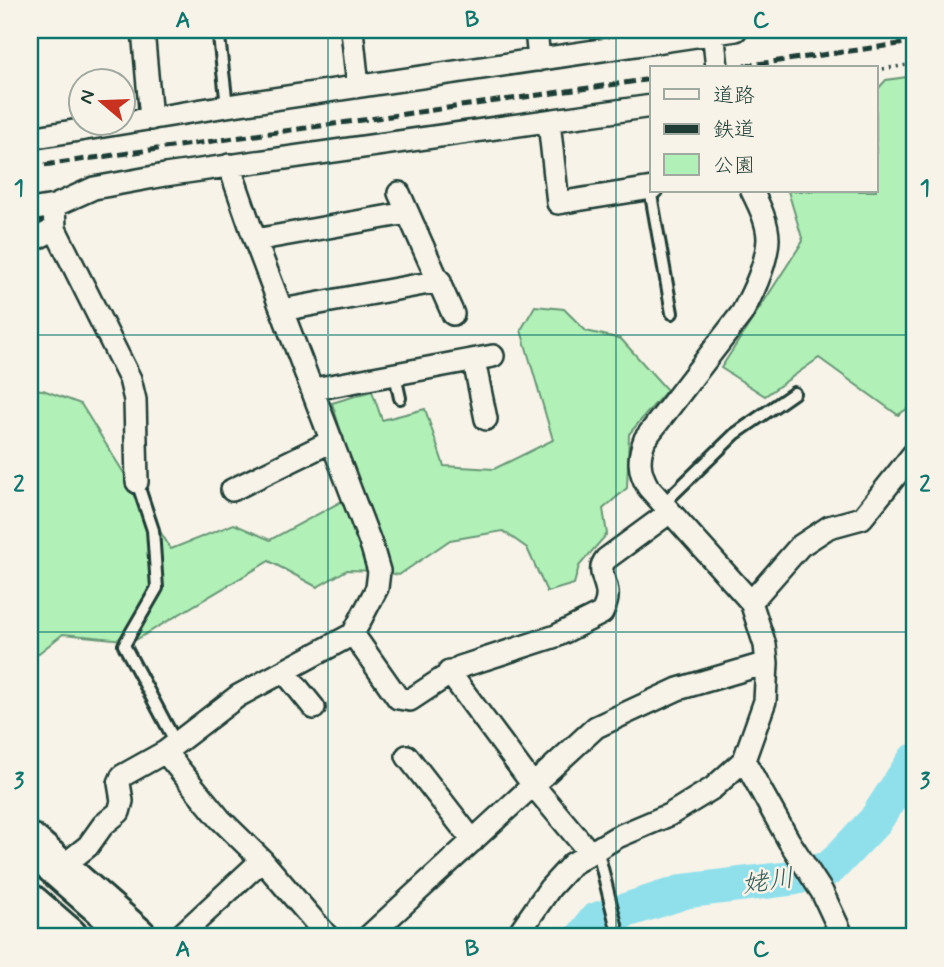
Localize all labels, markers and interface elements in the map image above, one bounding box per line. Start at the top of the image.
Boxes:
text: A [175,6,191,36]
text: B [465,6,480,36]
text: C [753,6,770,36]
north arrow [66,66,136,136]
legend [650,66,878,192]
text: 道路 [713,82,755,110]
text: N [73,87,101,107]
text: 鉄道 [713,116,755,144]
text: 公園 [713,152,755,180]
text: 1 [14,174,24,204]
text: 1 [920,174,930,204]
text: 2 [13,470,25,500]
text: 2 [919,470,931,500]
text: 3 [14,767,25,797]
text: 3 [920,767,931,797]
water label: 姥川 [740,862,796,902]
text: A [175,935,191,965]
text: B [465,935,480,965]
text: C [753,935,770,965]

